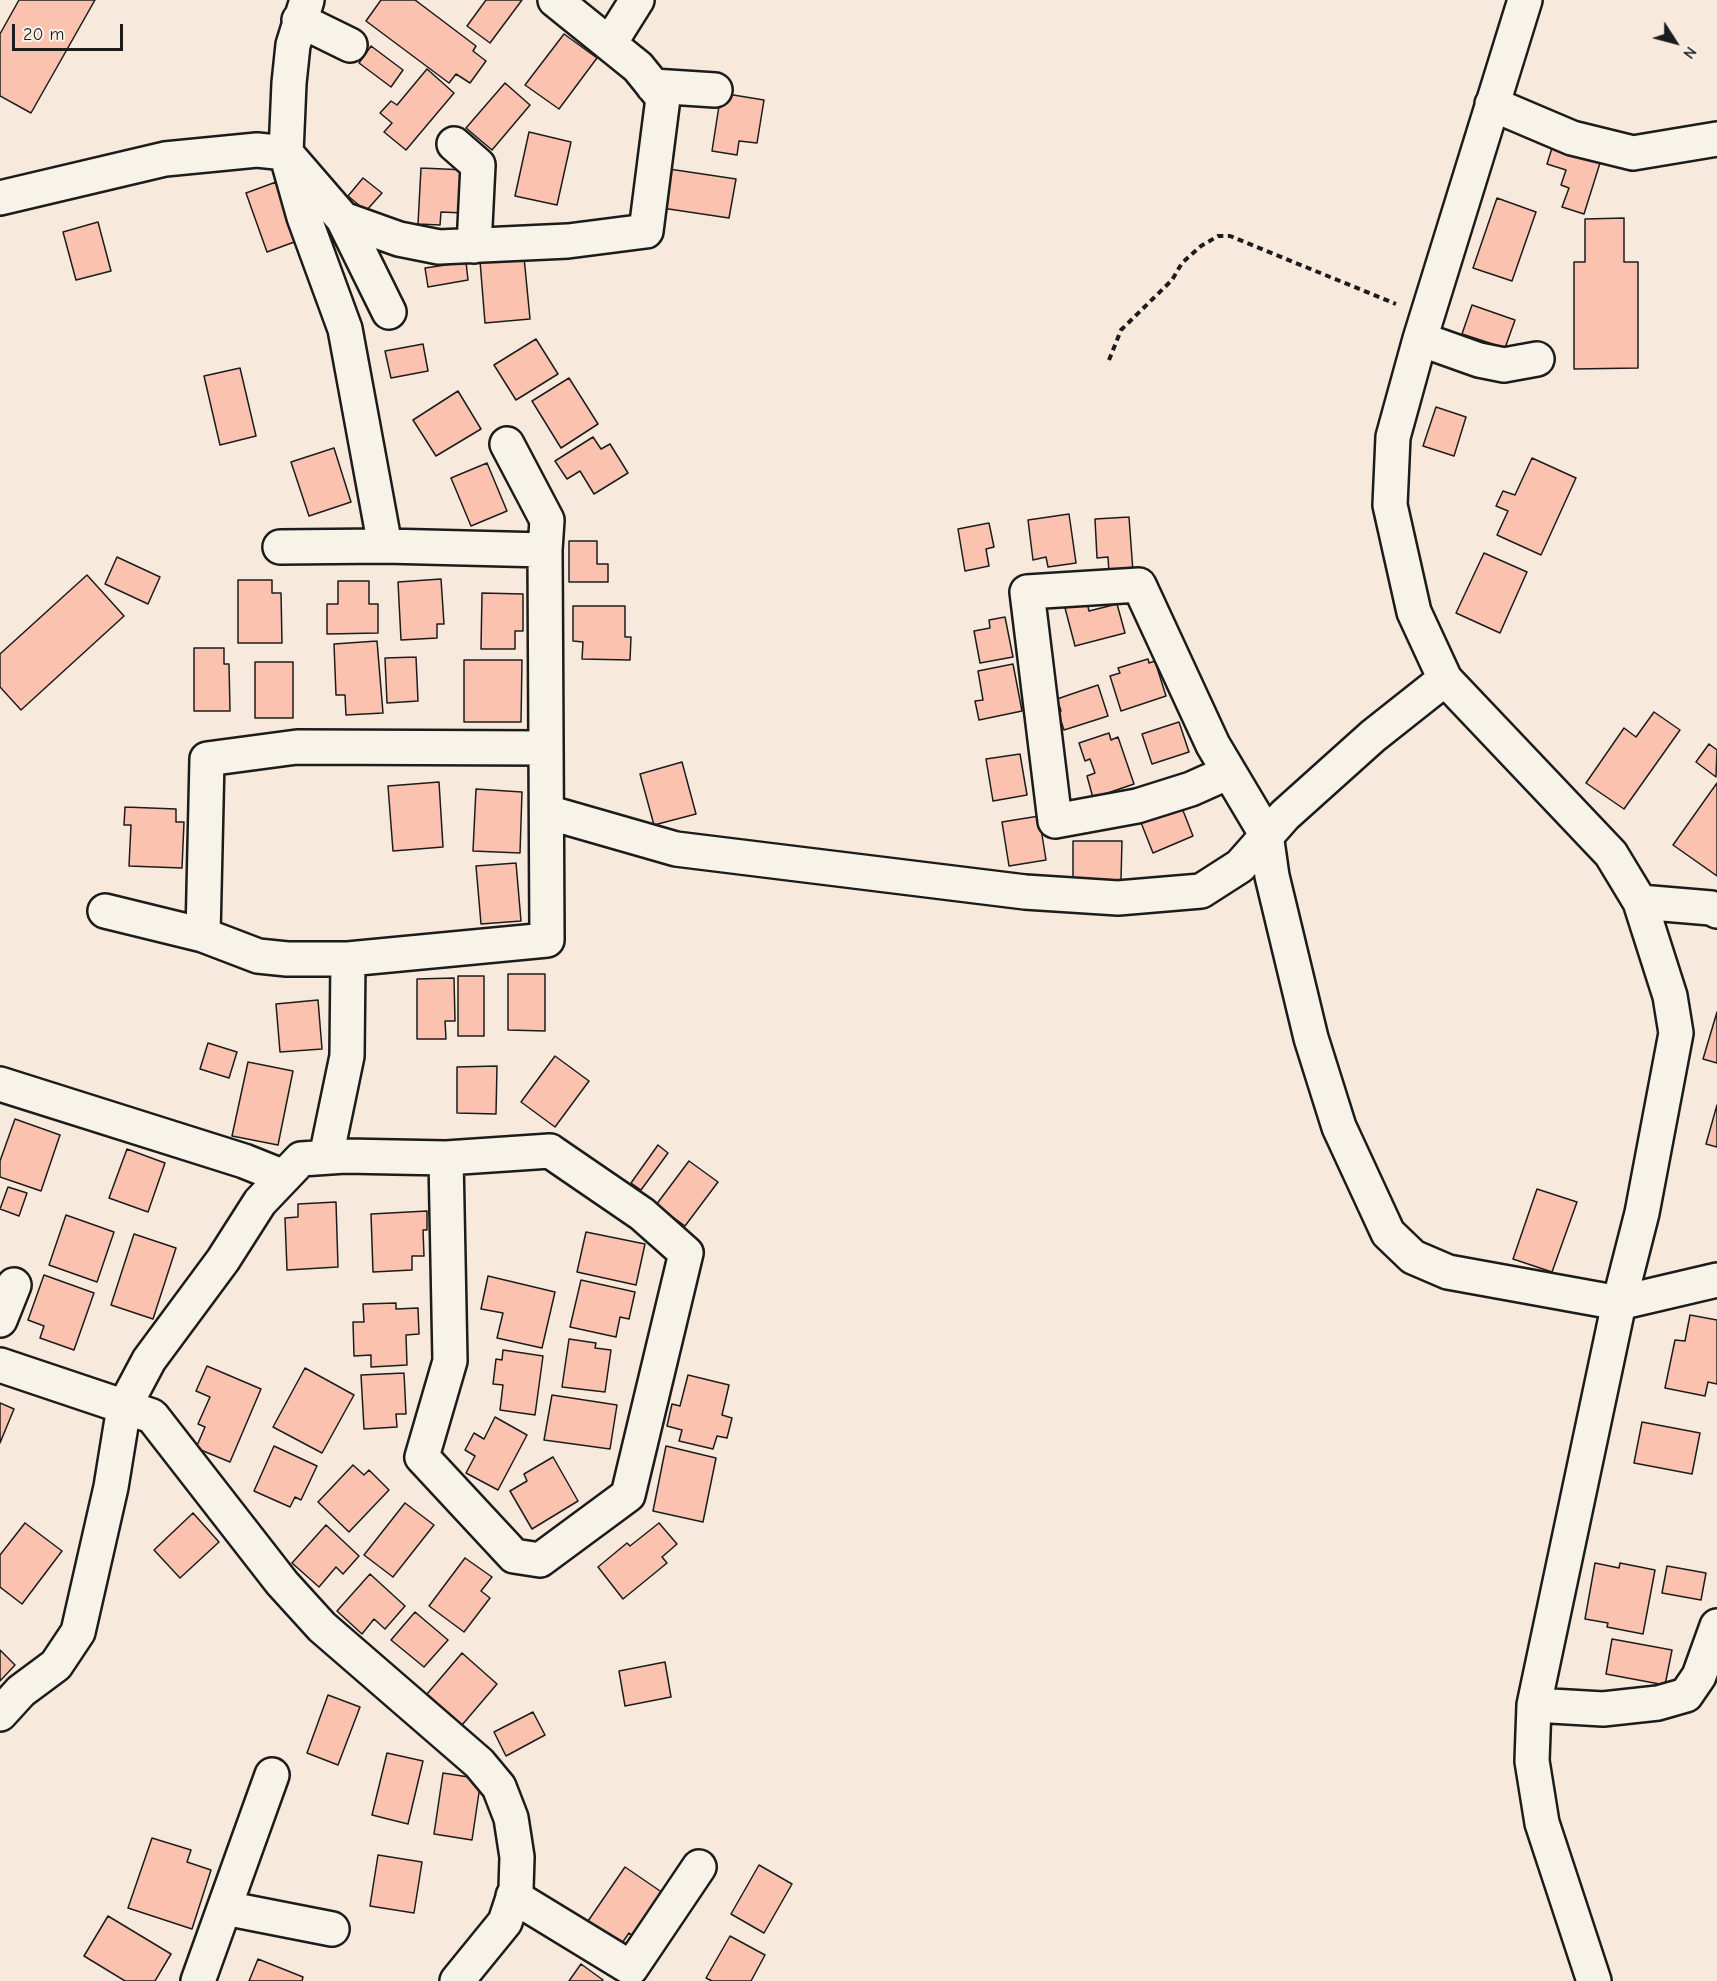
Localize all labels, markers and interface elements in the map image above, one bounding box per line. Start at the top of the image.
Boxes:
scale bar [15,12,126,50]
north arrow [1645,12,1705,72]
text: 20 m [23,24,64,45]
text: N [1679,43,1700,62]

